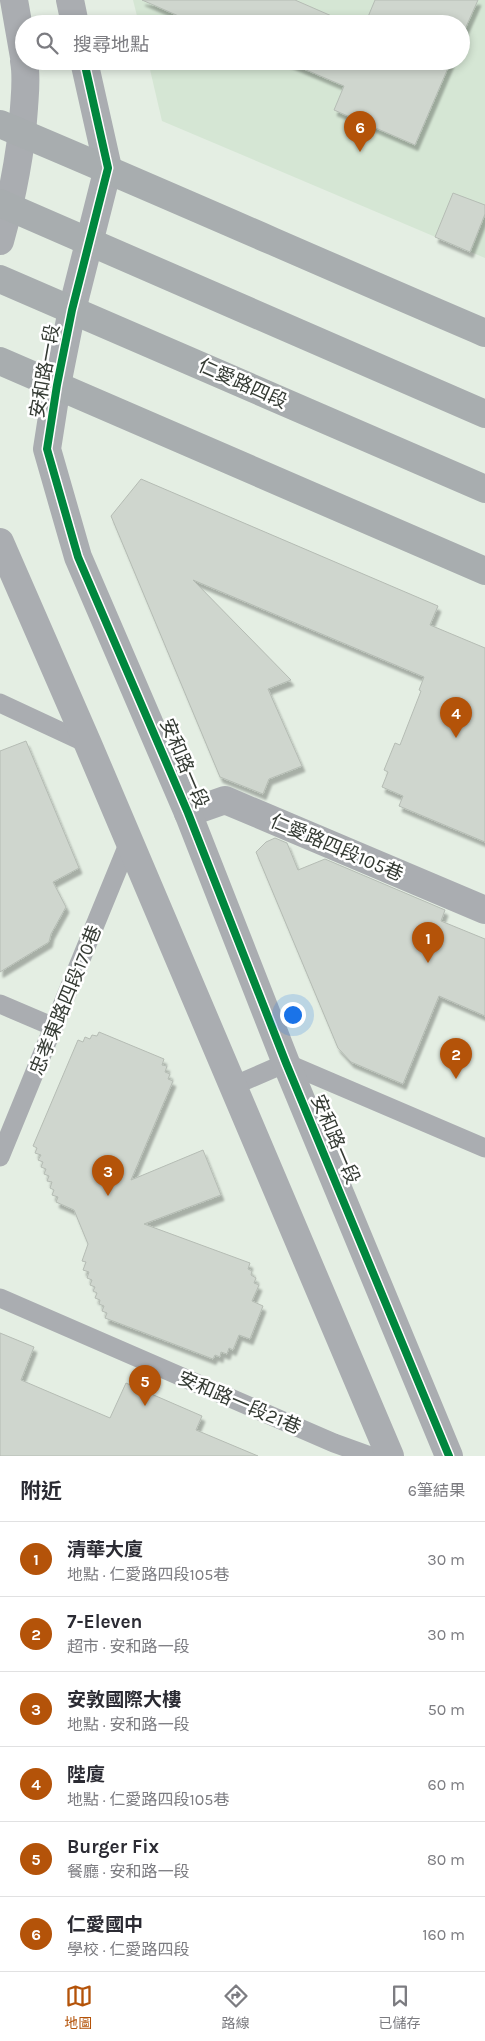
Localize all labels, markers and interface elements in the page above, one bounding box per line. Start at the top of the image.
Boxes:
search box [15,15,470,70]
icon: search [33,29,61,57]
text: 搜尋地點 [73,34,149,56]
pin: 6 [344,111,376,152]
street label: 安和路一段 [26,322,64,420]
street label: 仁愛路四段 [195,355,290,413]
pin: 4 [440,697,472,738]
street label: 安和路一段 [155,715,213,811]
street label: 仁愛路四段105巷 [267,810,406,886]
street label: 忠孝東路四段170巷 [26,922,106,1078]
pin: 1 [412,922,444,963]
your location [280,1002,306,1028]
pin: 2 [440,1038,472,1079]
street label: 安和路一段 [306,1091,364,1187]
pin: 3 [92,1155,124,1196]
pin: 5 [129,1365,161,1406]
street label: 安和路一段21巷 [175,1367,304,1439]
text: 附近 [20,1479,62,1503]
text: 6筆結果 [408,1481,465,1500]
text: 清華大廈 [67,1539,143,1561]
text: 1 [33,1550,39,1569]
text: 30 m [427,1550,465,1569]
text: 地點 · 仁愛路四段105巷 [67,1565,229,1584]
text: 7-Eleven [67,1611,142,1633]
text: 2 [31,1625,41,1644]
text: 30 m [427,1625,465,1644]
text: 超市 · 安和路一段 [67,1637,189,1656]
text: 安敦國際大樓 [67,1689,181,1711]
text: 3 [31,1700,41,1719]
text: 50 m [428,1700,465,1719]
text: 地點 · 安和路一段 [67,1715,189,1734]
text: 陛廈 [67,1764,105,1786]
text: 4 [31,1775,41,1794]
text: 60 m [428,1775,465,1794]
text: 地點 · 仁愛路四段105巷 [67,1790,229,1809]
text: Burger Fix [67,1836,159,1858]
text: 5 [31,1850,41,1869]
text: 80 m [427,1850,465,1869]
text: 餐廳 · 安和路一段 [67,1862,189,1881]
text: 仁愛國中 [67,1914,143,1936]
text: 6 [31,1925,41,1944]
text: 160 m [422,1925,465,1944]
text: 學校 · 仁愛路四段 [67,1940,189,1959]
tab: 地圖 [65,1982,93,2032]
tab: 路線 [222,1982,250,2032]
tab: 已儲存 [379,1982,421,2032]

